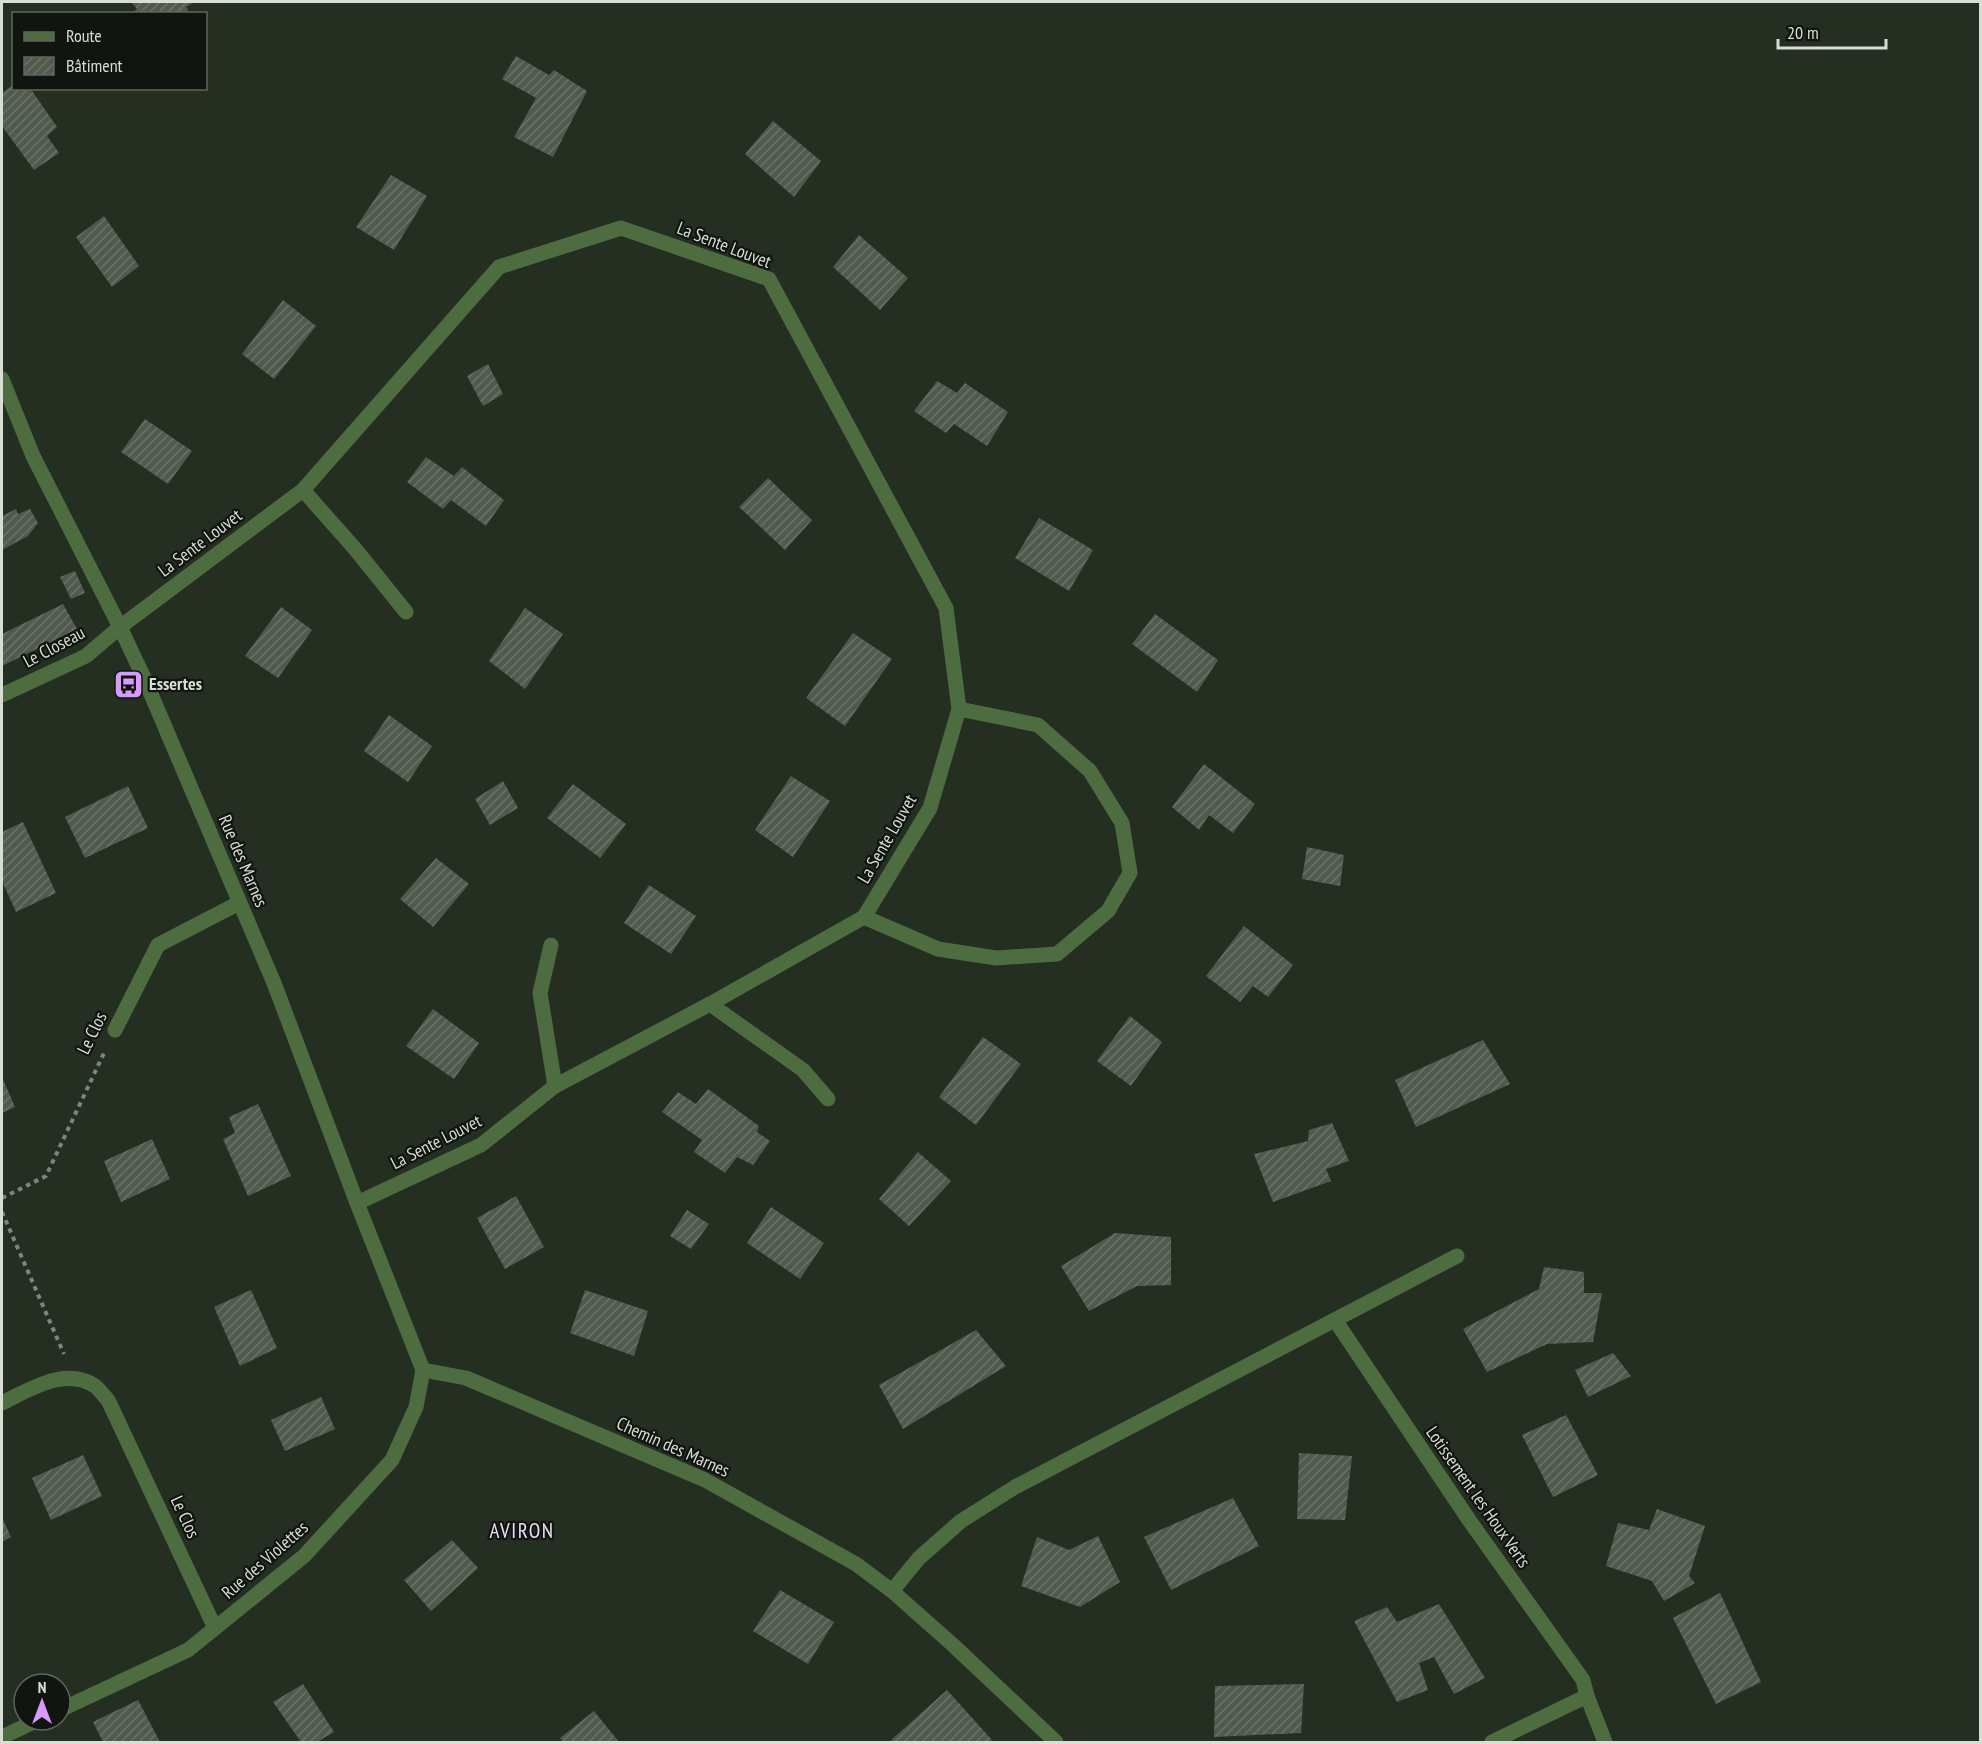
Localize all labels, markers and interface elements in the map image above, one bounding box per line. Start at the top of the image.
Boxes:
legend [12,12,207,90]
scale bar [1778,12,1886,50]
text: 20 m [1787,21,1819,44]
text: Route [66,24,102,47]
text: Bâtiment [66,54,123,77]
street label: La Sente Louvet [674,216,775,273]
street label: La Sente Louvet [153,504,246,582]
street label: Le Closeau [19,621,89,672]
bus stop icon: Essertes [112,668,144,700]
place label: Essertes [149,672,202,695]
street label: La Sente Louvet [852,790,921,887]
street label: Rue des Marnes [214,811,273,910]
street label: Le Clos [72,1008,112,1058]
street label: La Sente Louvet [386,1109,485,1174]
street label: Chemin des Marnes [613,1411,733,1482]
street label: Lotissement les Houx Verts [1421,1422,1536,1572]
street label: Le Clos [166,1492,205,1542]
street label: Rue des Violettes [217,1516,313,1604]
district label: AVIRON [489,1517,555,1544]
north arrow [12,1672,72,1732]
text: N [38,1677,46,1697]

